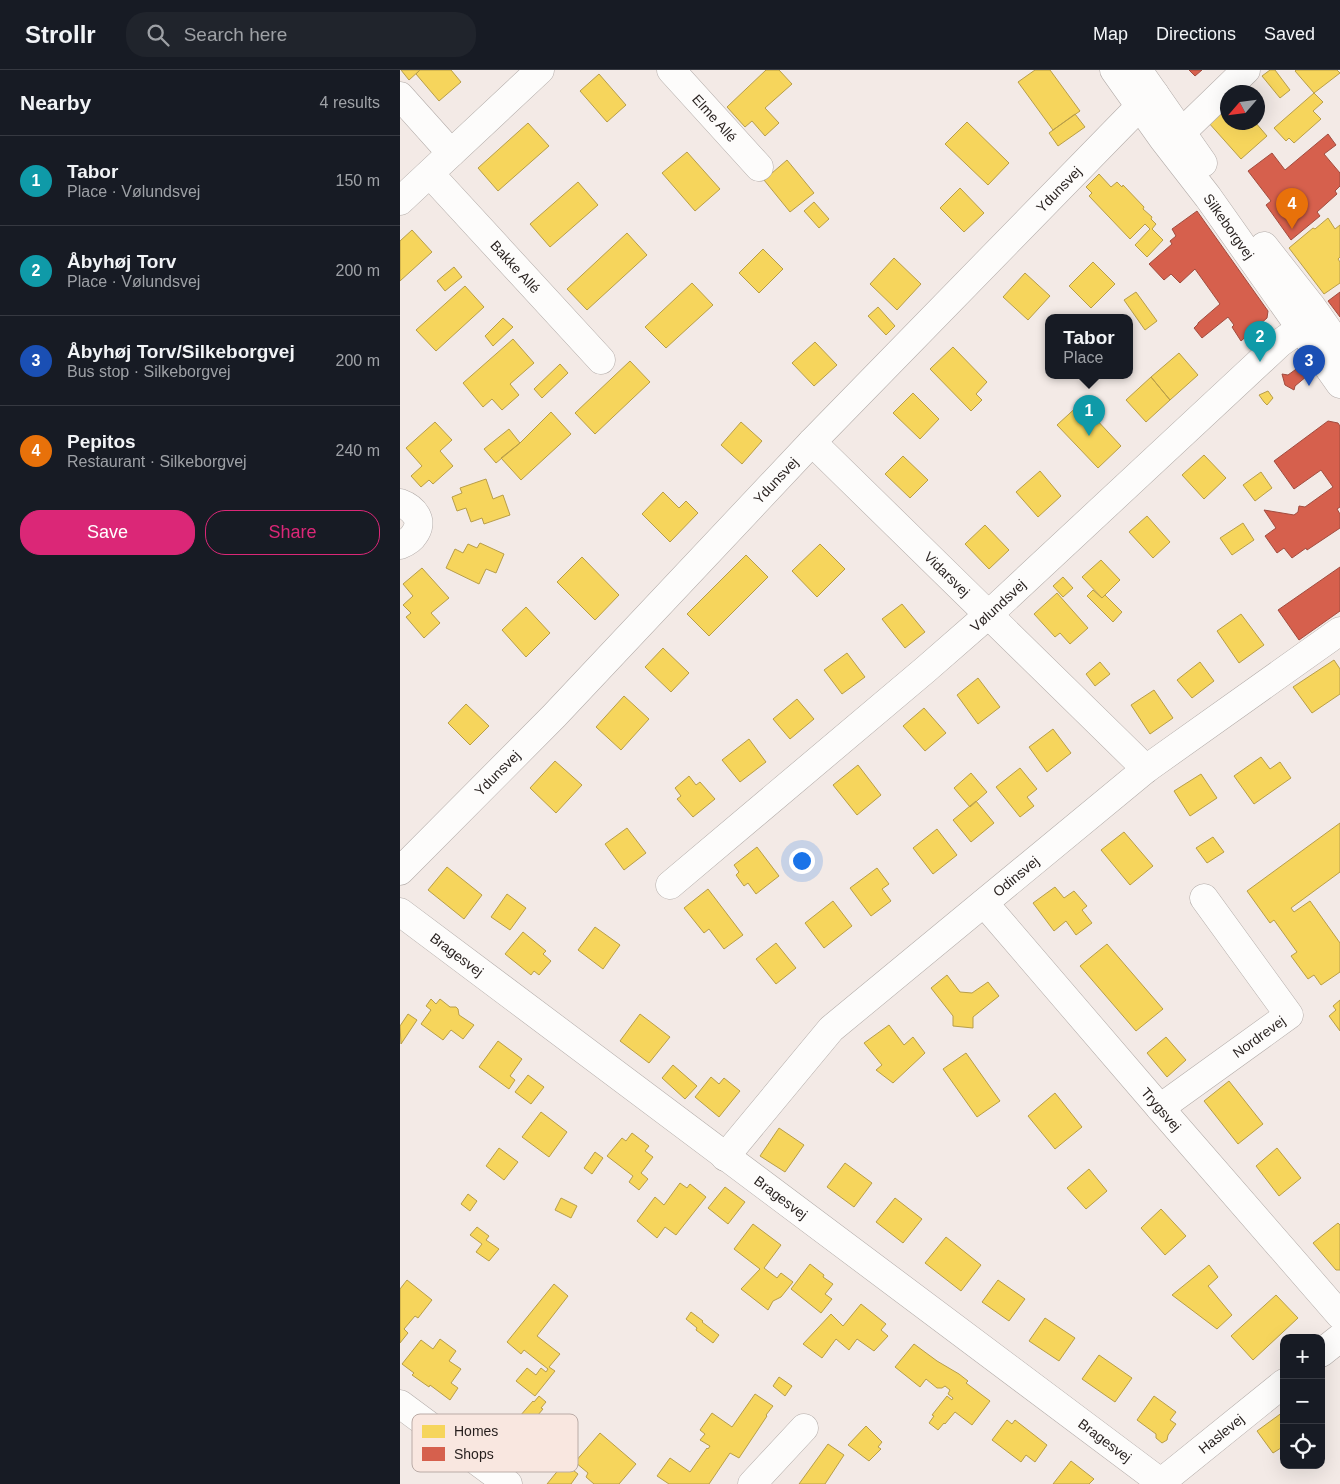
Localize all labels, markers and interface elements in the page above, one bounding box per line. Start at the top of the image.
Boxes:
search box [126,12,476,57]
text: Strollr [25,21,96,48]
icon: search [144,21,172,49]
text: Search here [184,24,287,45]
text: Map [1093,24,1128,44]
text: Directions [1156,24,1236,44]
text: Saved [1264,24,1315,44]
north arrow [1220,85,1265,130]
text: Nearby [20,91,91,114]
street label: Elme Allé [689,91,740,145]
text: 4 results [320,94,380,111]
text: Tabor [67,161,118,182]
street label: Ydunsvej [1033,163,1085,216]
text: 1 [32,172,40,189]
text: 150 m [336,172,380,189]
text: Place · Vølundsvej [67,183,200,200]
pin: 4 [1276,188,1308,229]
street label: Silkeborgvej [1200,191,1257,262]
street label: Bakke Allé [487,237,543,296]
text: Åbyhøj Torv [67,251,176,272]
text: 2 [32,262,40,279]
text: 200 m [336,262,380,279]
text: Place · Vølundsvej [67,273,200,290]
popup [1045,314,1133,379]
pin: 2 [1244,321,1276,362]
text: Tabor [1063,327,1115,348]
text: Åbyhøj Torv/Silkeborgvej [67,341,295,362]
pin: 3 [1293,345,1325,386]
text: Place [1063,349,1103,366]
text: 3 [32,352,40,369]
text: 200 m [336,352,380,369]
text: Bus stop · Silkeborgvej [67,363,231,380]
pin: 1 [1073,395,1105,436]
text: Pepitos [67,431,136,452]
text: 4 [32,442,40,459]
text: 240 m [336,442,380,459]
text: Restaurant · Silkeborgvej [67,453,247,470]
street label: Ydunsvej [750,454,801,507]
button: Save [20,510,195,555]
button: Share [205,510,380,555]
street label: Vidarsvej [921,548,973,600]
street label: Vølundsvej [967,576,1029,635]
street label: Ydunsvej [471,747,523,799]
your location [789,848,815,874]
street label: Odinsvej [990,853,1042,900]
street label: Bragesvej [427,929,487,980]
street label: Nordrevej [1230,1012,1288,1061]
street label: Trygsvej [1138,1084,1184,1134]
street label: Bragesvej [751,1172,811,1223]
map controls [1280,1334,1325,1469]
button: + [1280,1334,1325,1379]
button: − [1280,1379,1325,1424]
street label: Haslevej [1195,1411,1247,1457]
legend [412,1414,578,1472]
street label: Bragesvej [1075,1415,1135,1466]
text: Homes [454,1423,498,1439]
button: locate [1280,1424,1325,1469]
text: Shops [454,1446,494,1462]

